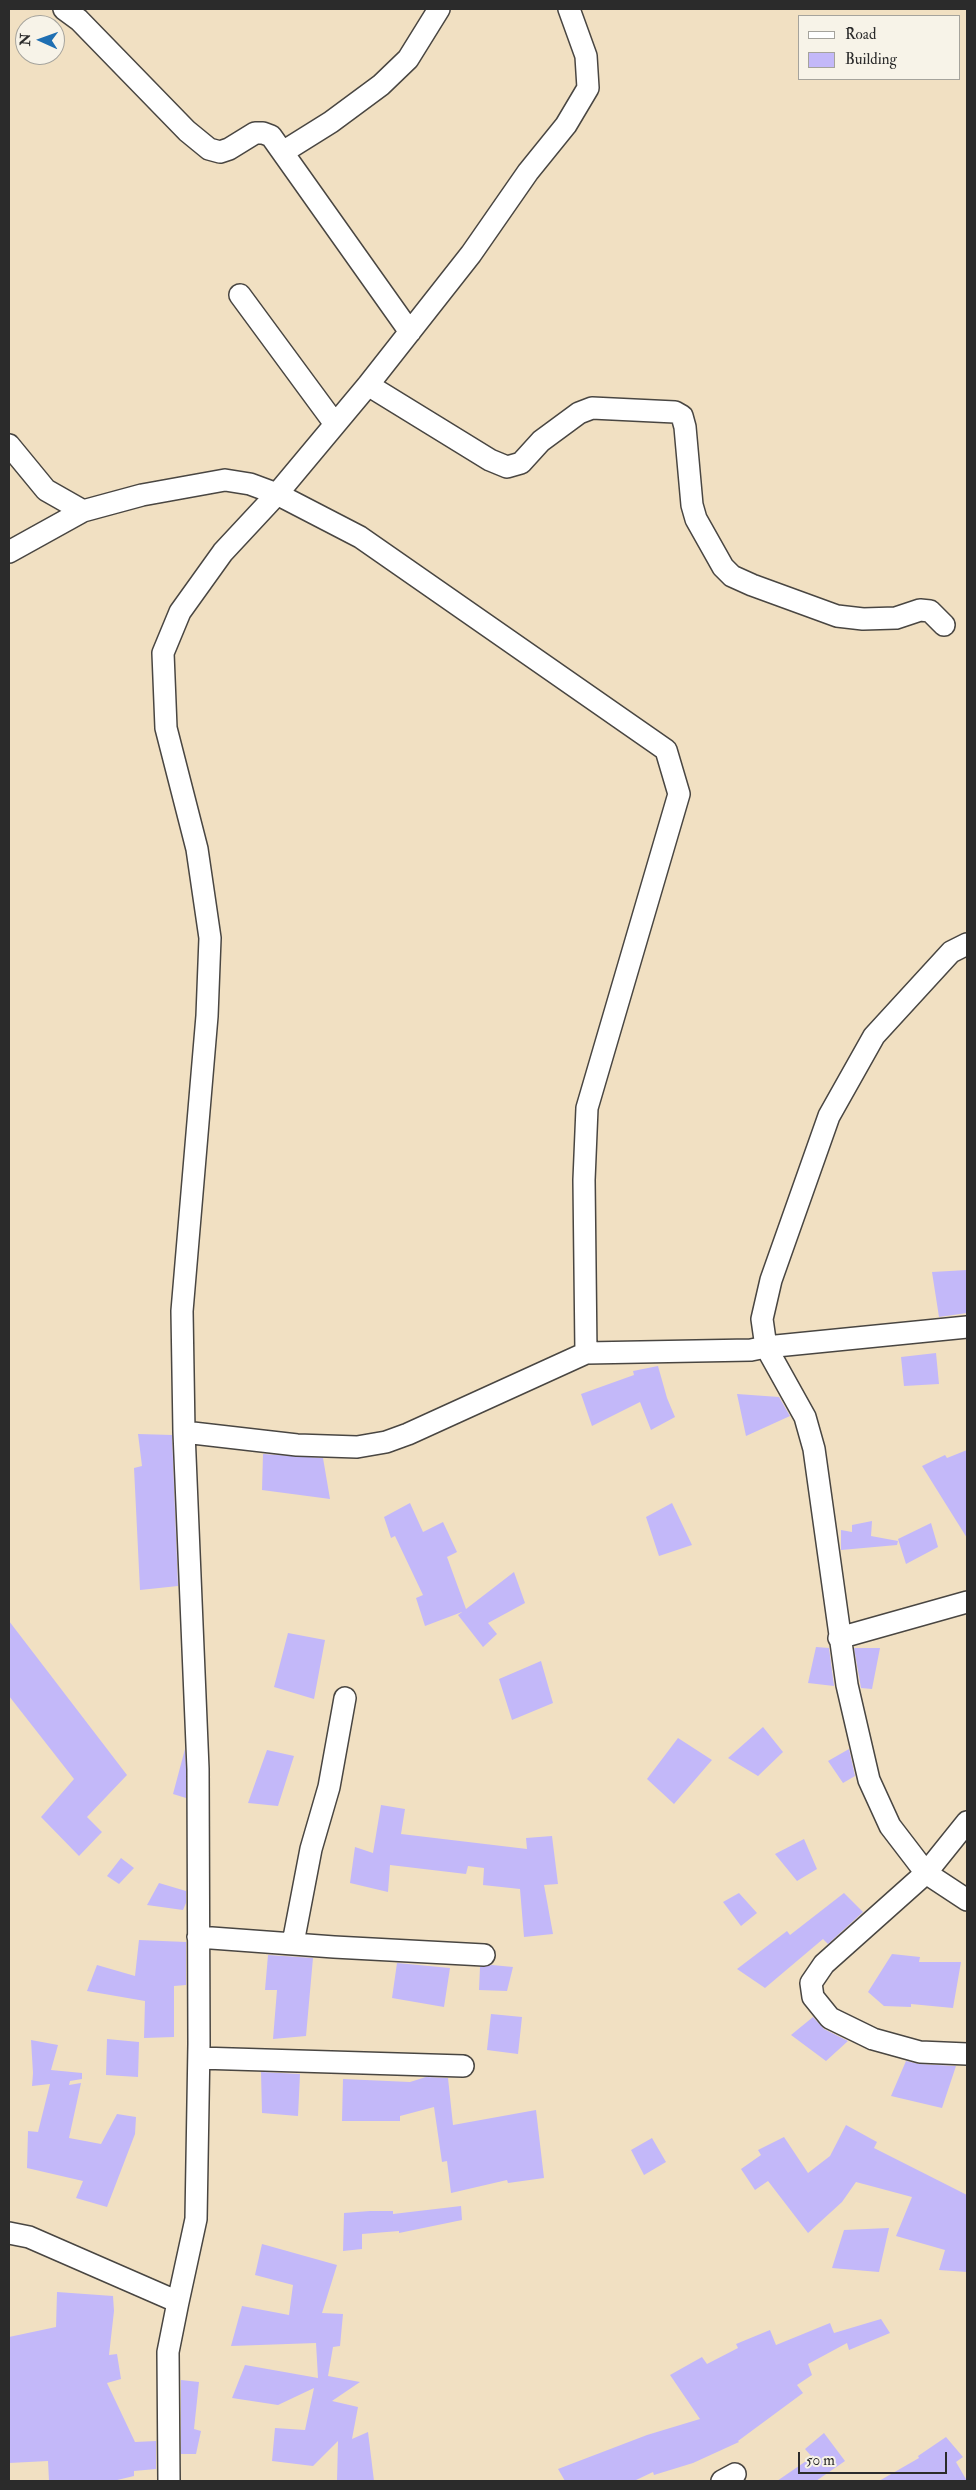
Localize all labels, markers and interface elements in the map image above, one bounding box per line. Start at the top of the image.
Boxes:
north arrow [15,15,65,65]
legend [798,15,961,80]
text: Road [845,25,876,44]
text: N [17,33,34,46]
text: Building [845,50,897,69]
scale bar [801,2442,950,2474]
text: 50 m [806,2451,835,2470]

